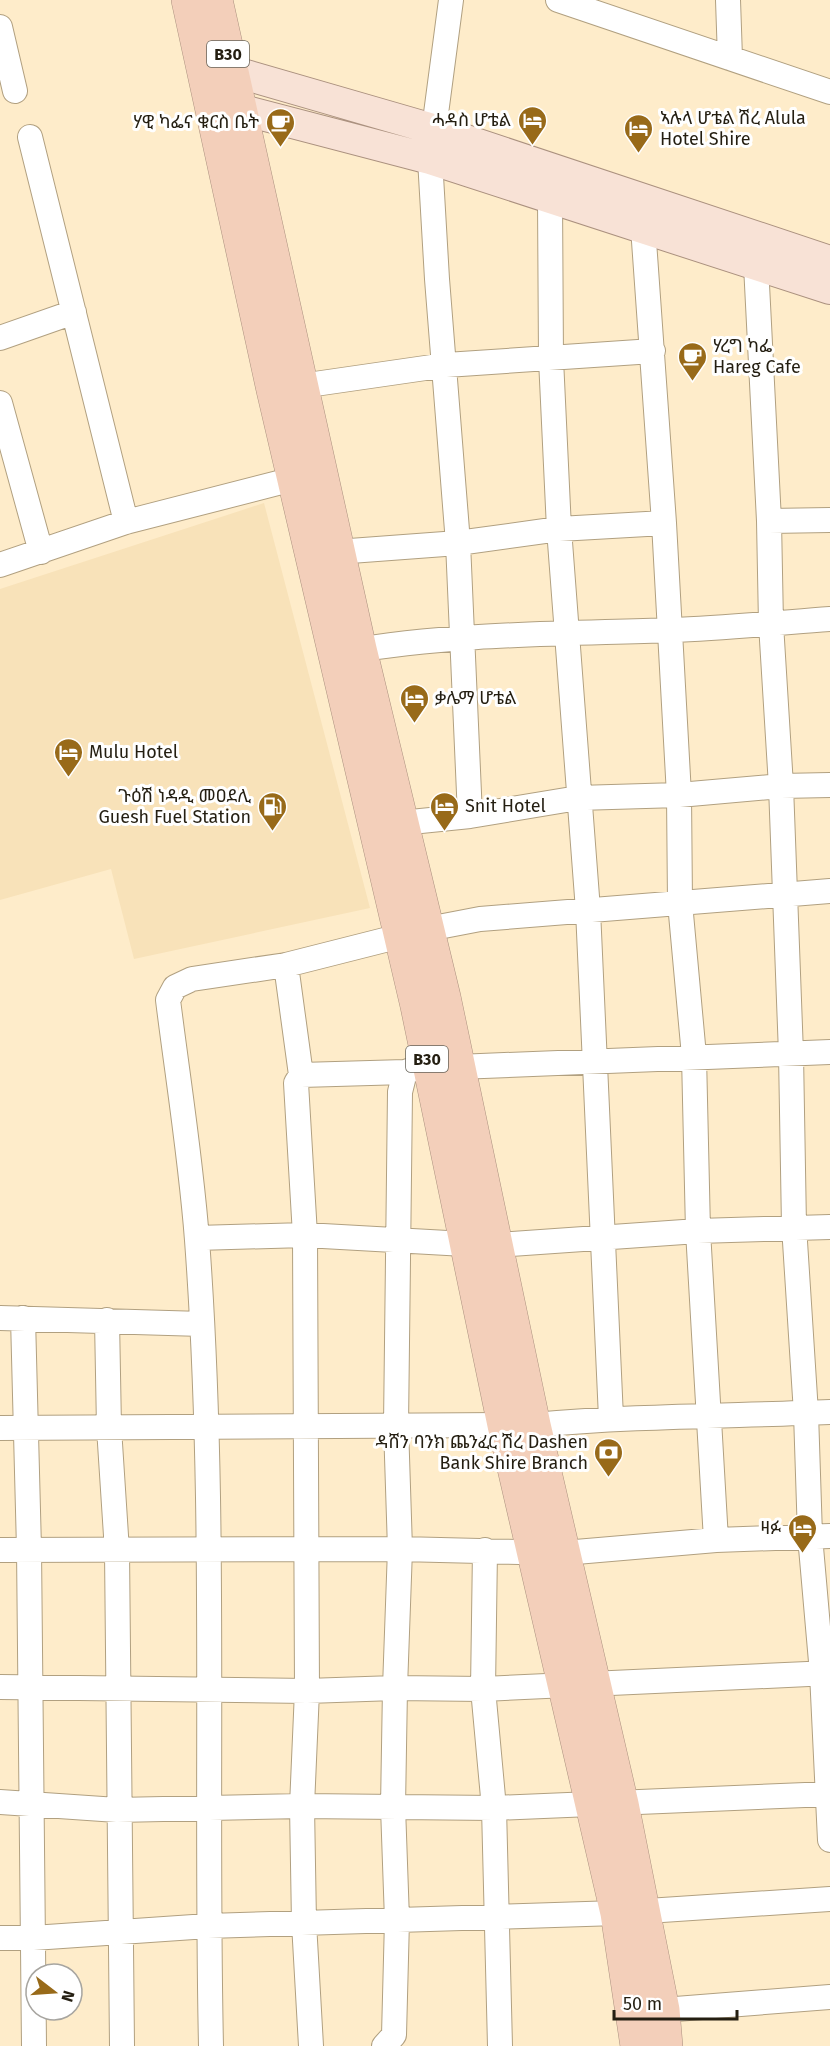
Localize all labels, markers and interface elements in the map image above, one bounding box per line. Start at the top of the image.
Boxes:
road number: B30 [207,41,249,67]
hotel icon: ሓዳስ ሆቴል [516,104,548,146]
cafe icon: ሃዊ ካፌና ቁርስ ቤት [264,106,296,148]
place label: ኣሉላ ሆቴል ሽረ Alula Hotel Shire [660,107,806,150]
place label: ሓዳስ ሆቴል [431,109,511,131]
place label: ሃዊ ካፌና ቁርስ ቤት [133,111,259,133]
hotel icon: ኣሉላ ሆቴል ሽረ Alula Hotel Shire [623,112,655,154]
place label: ሃረግ ካፌ Hareg Cafe [713,335,801,378]
cafe icon: ሃረግ ካፌ Hareg Cafe [676,340,708,382]
hotel icon: ቃሌማ ሆቴል [398,682,430,724]
place label: ቃሌማ ሆቴል [435,687,516,709]
hotel icon: Mulu Hotel [52,736,84,778]
place label: Mulu Hotel [89,741,178,763]
place label: ጉዕሽ ነዳዲ መዐደሊ Guesh Fuel Station [99,785,251,828]
fuel station icon: ጉዕሽ ነዳዲ መዐደሊ Guesh Fuel Station [256,790,288,832]
hotel icon: Snit Hotel [428,790,460,832]
place label: Snit Hotel [465,795,546,817]
road number: B30 [406,1046,448,1072]
place label: ዳሸን ባንክ ጨንፈር ሽረ Dashen Bank Shire Branch [376,1431,588,1474]
bank icon: ዳሸን ባንክ ጨንፈር ሽረ Dashen Bank Shire Branch [593,1436,625,1478]
hotel icon: ዛፉ [786,1512,818,1554]
place label: ዛፉ [760,1517,781,1539]
north arrow [24,1962,84,2022]
scale bar [614,1983,737,2021]
text: N [57,1988,79,2004]
text: 50 m [623,1993,662,2015]

